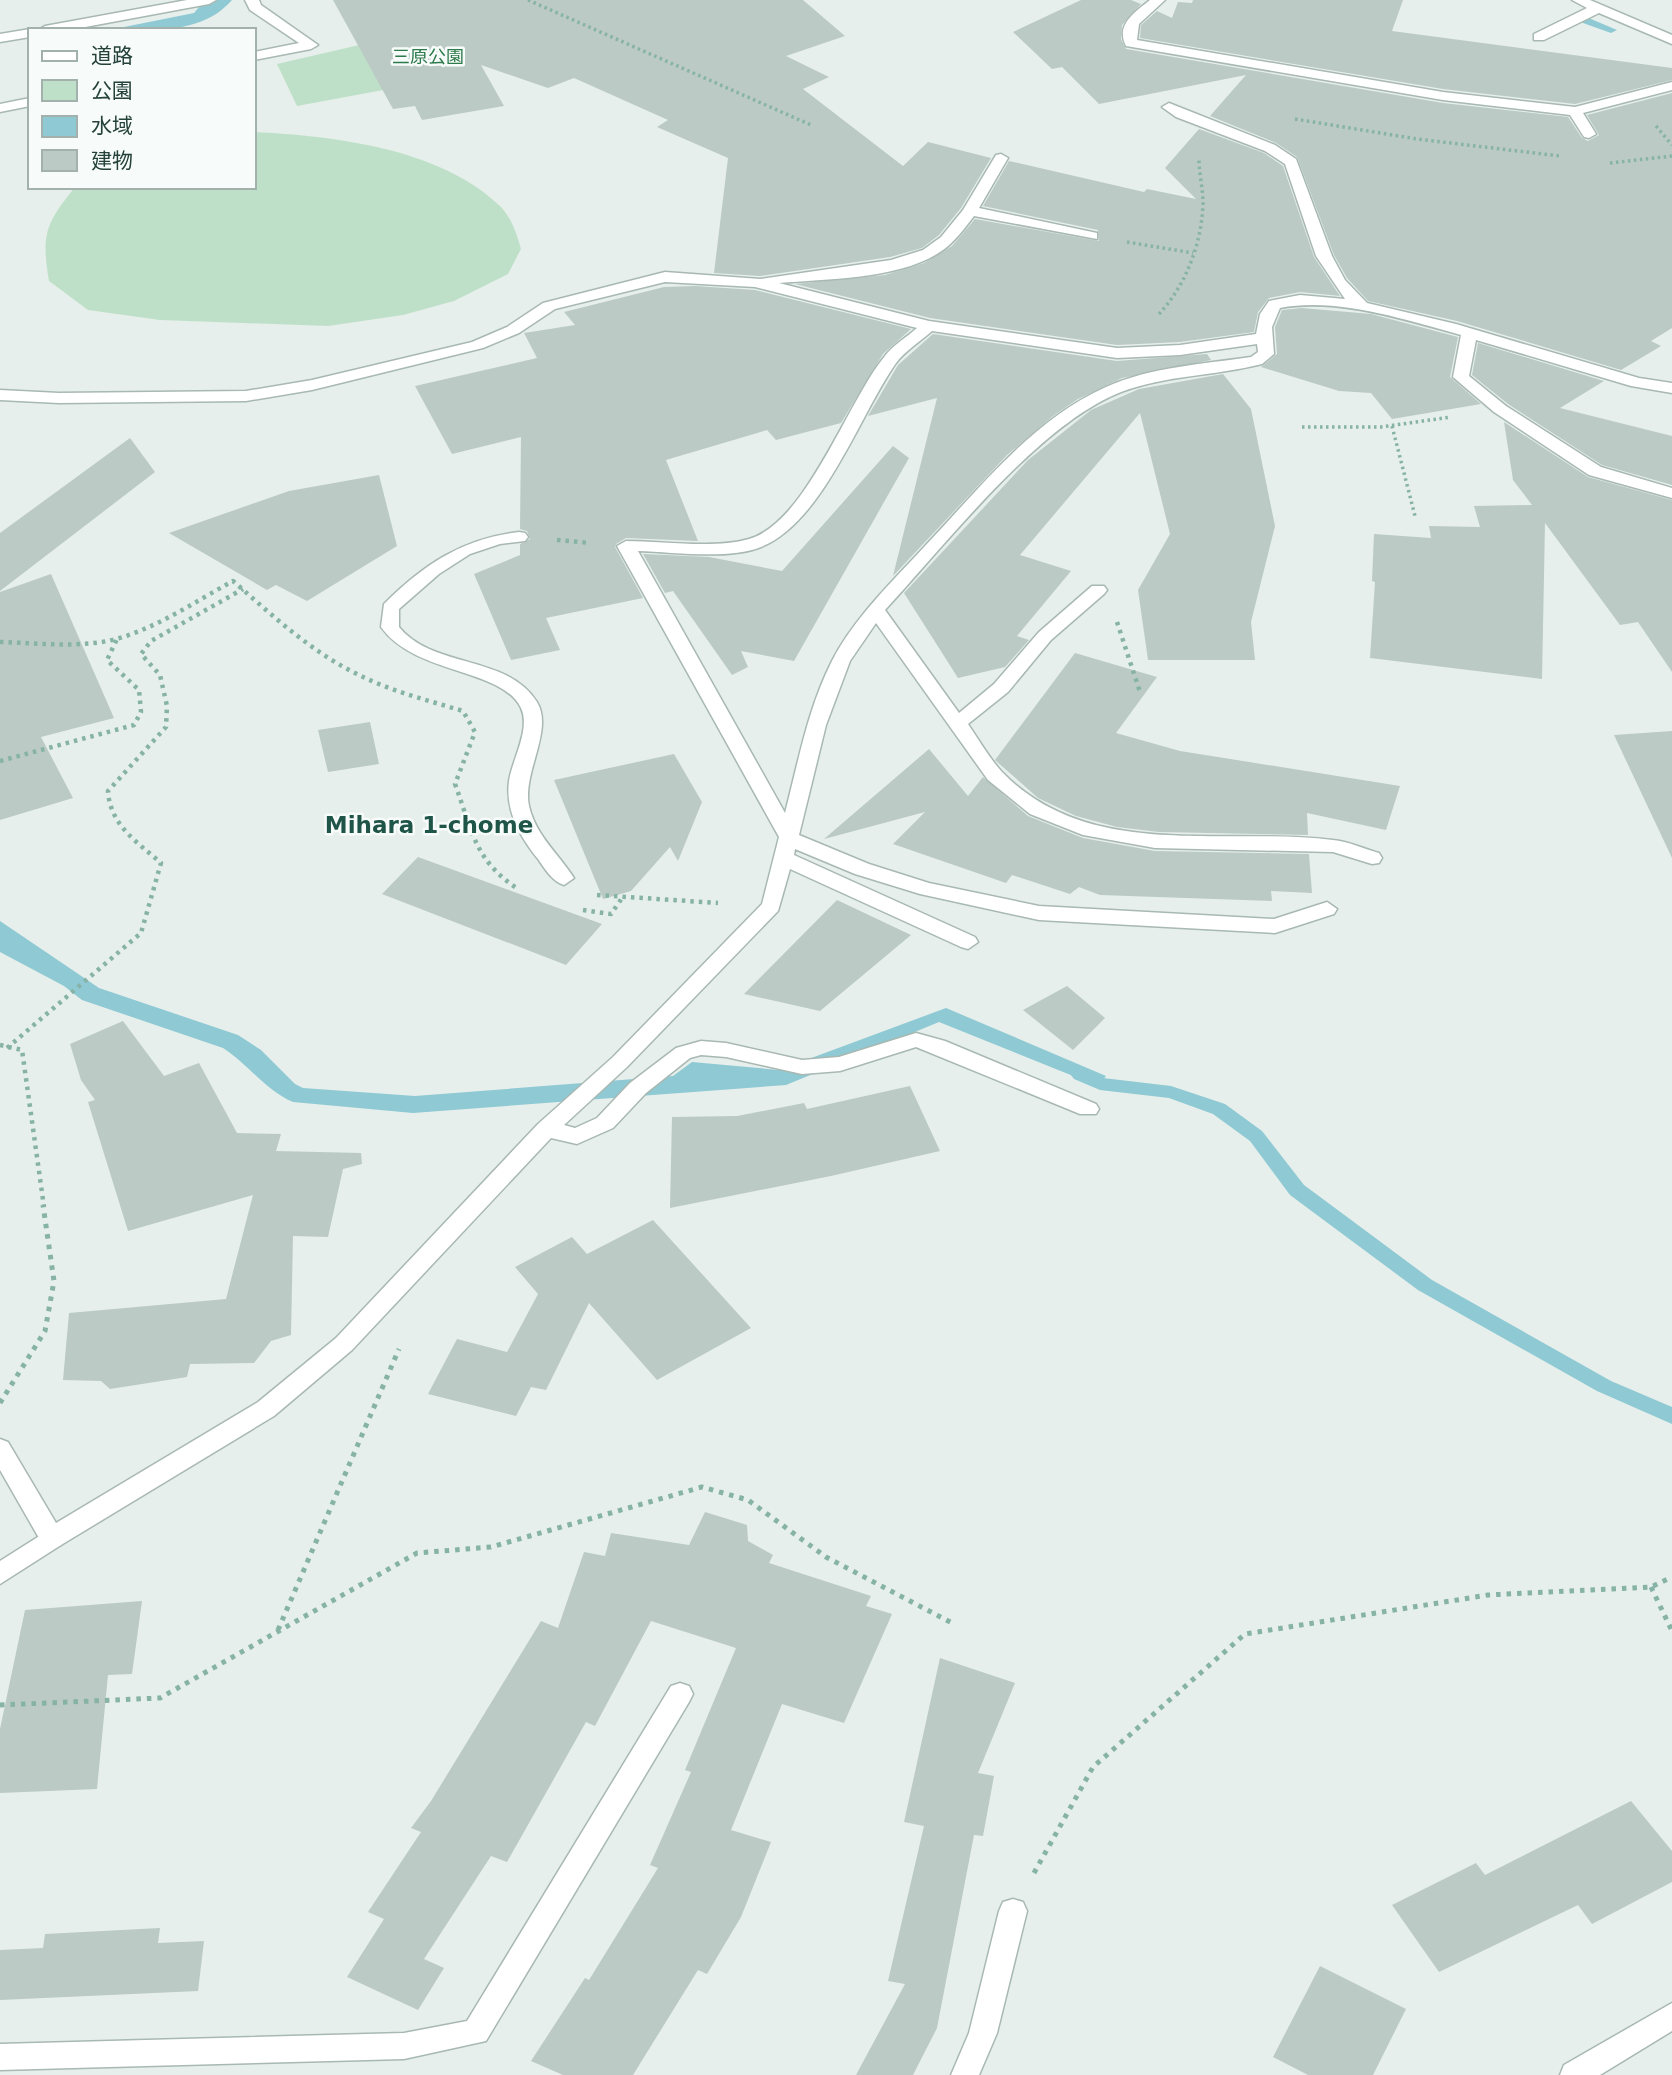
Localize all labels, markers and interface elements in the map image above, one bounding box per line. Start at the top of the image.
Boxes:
legend [28,28,256,189]
text: 道路 [91,44,133,68]
park label: 三原公園 [392,46,464,67]
text: 公園 [91,79,133,103]
text: 水域 [91,114,133,138]
text: 建物 [91,149,133,173]
district label: Mihara 1-chome [325,812,533,838]

